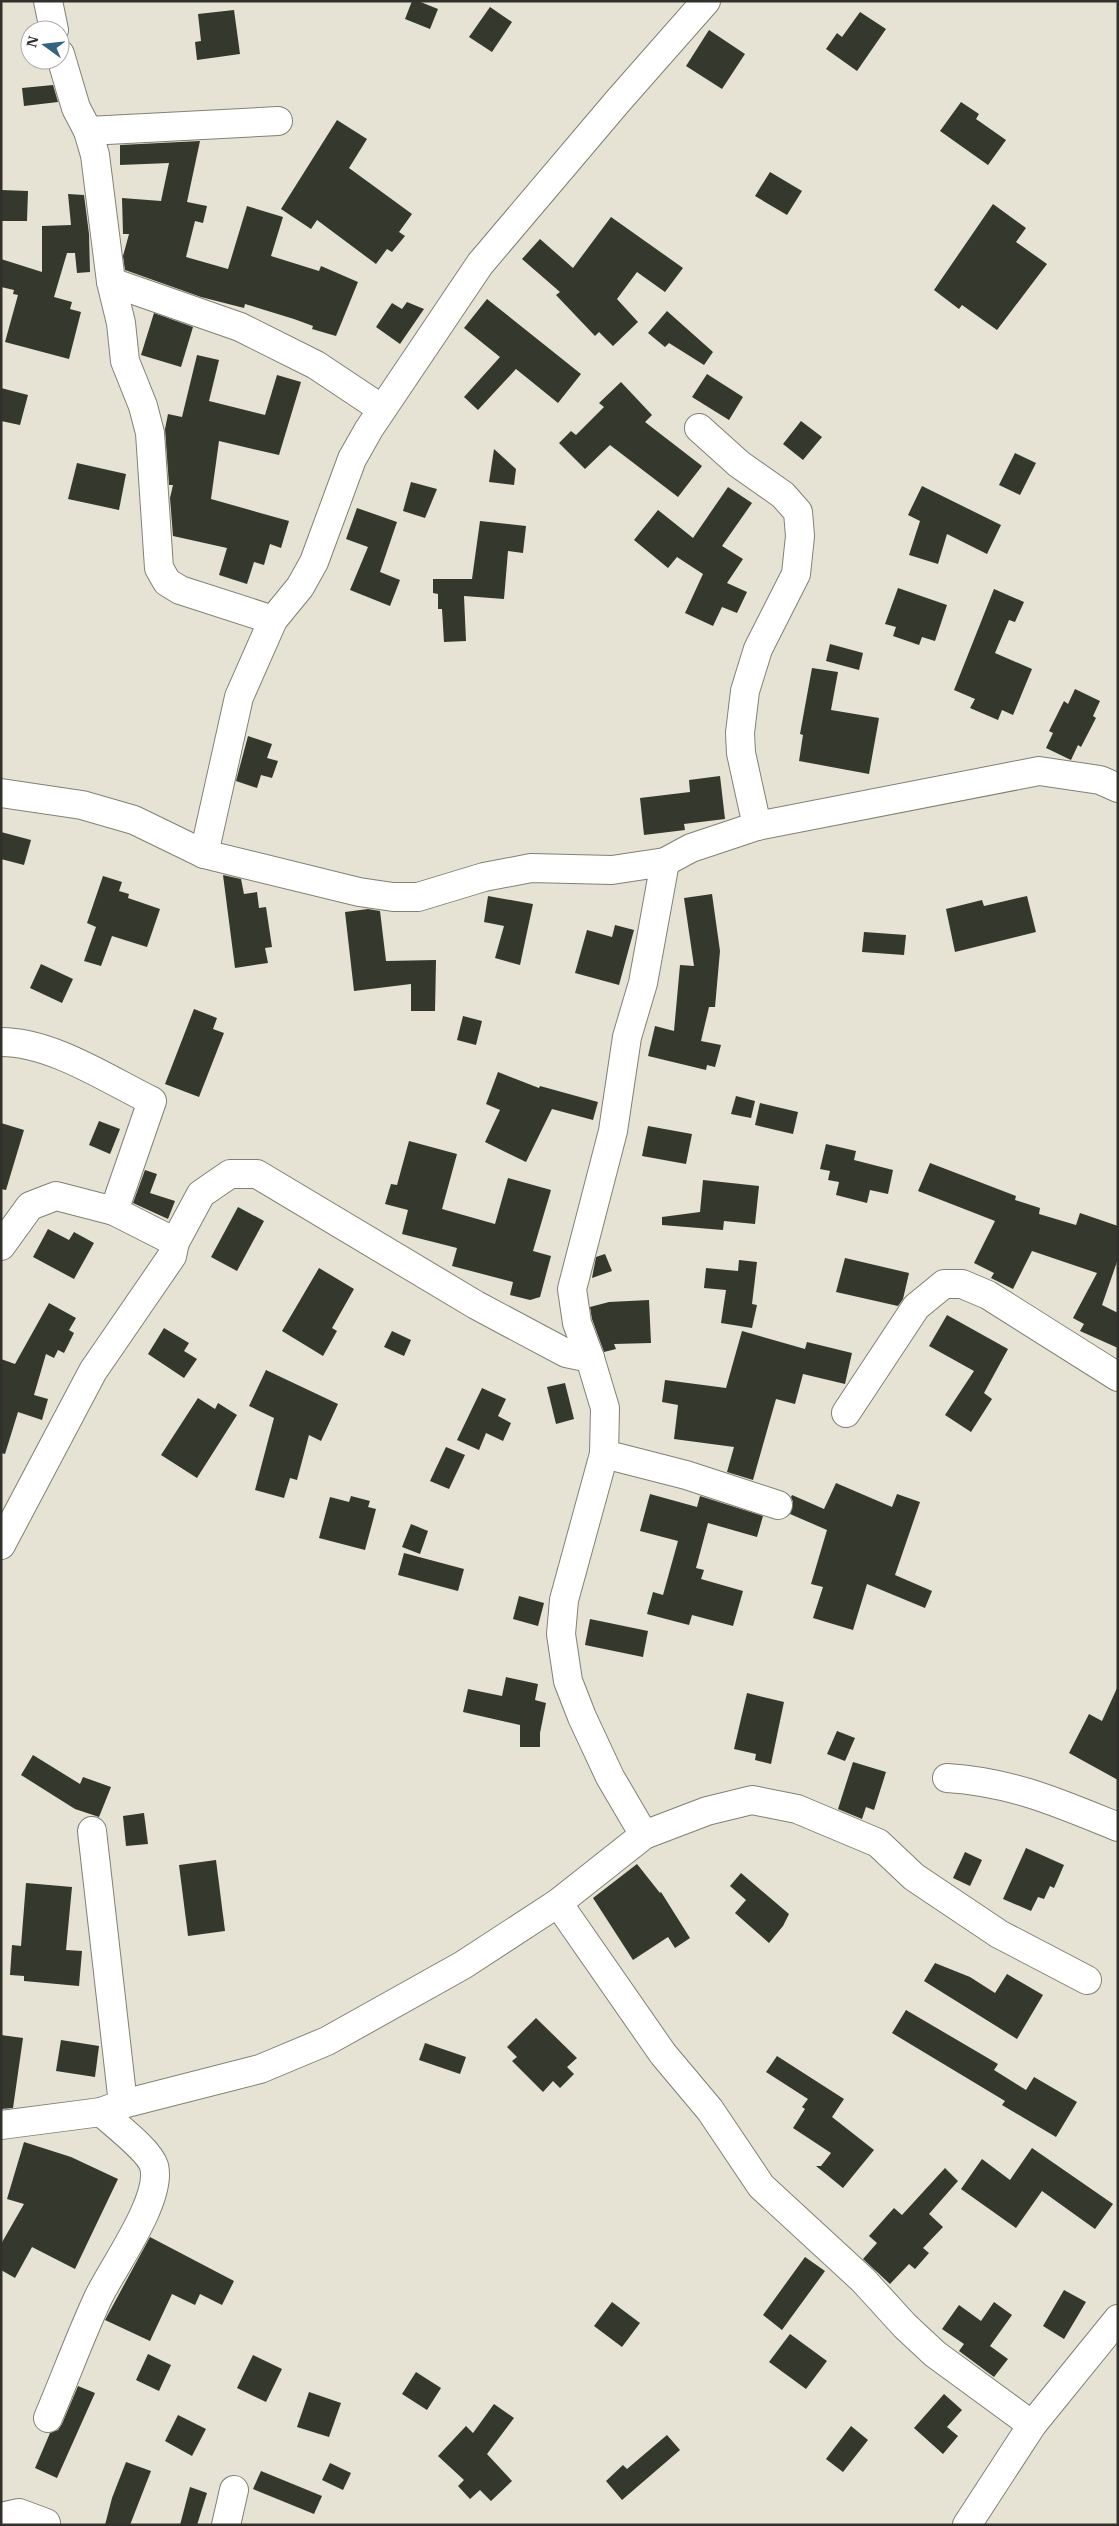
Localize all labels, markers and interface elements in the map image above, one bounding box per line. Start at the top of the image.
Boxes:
north arrow [20,20,70,70]
text: N [22,34,43,49]

